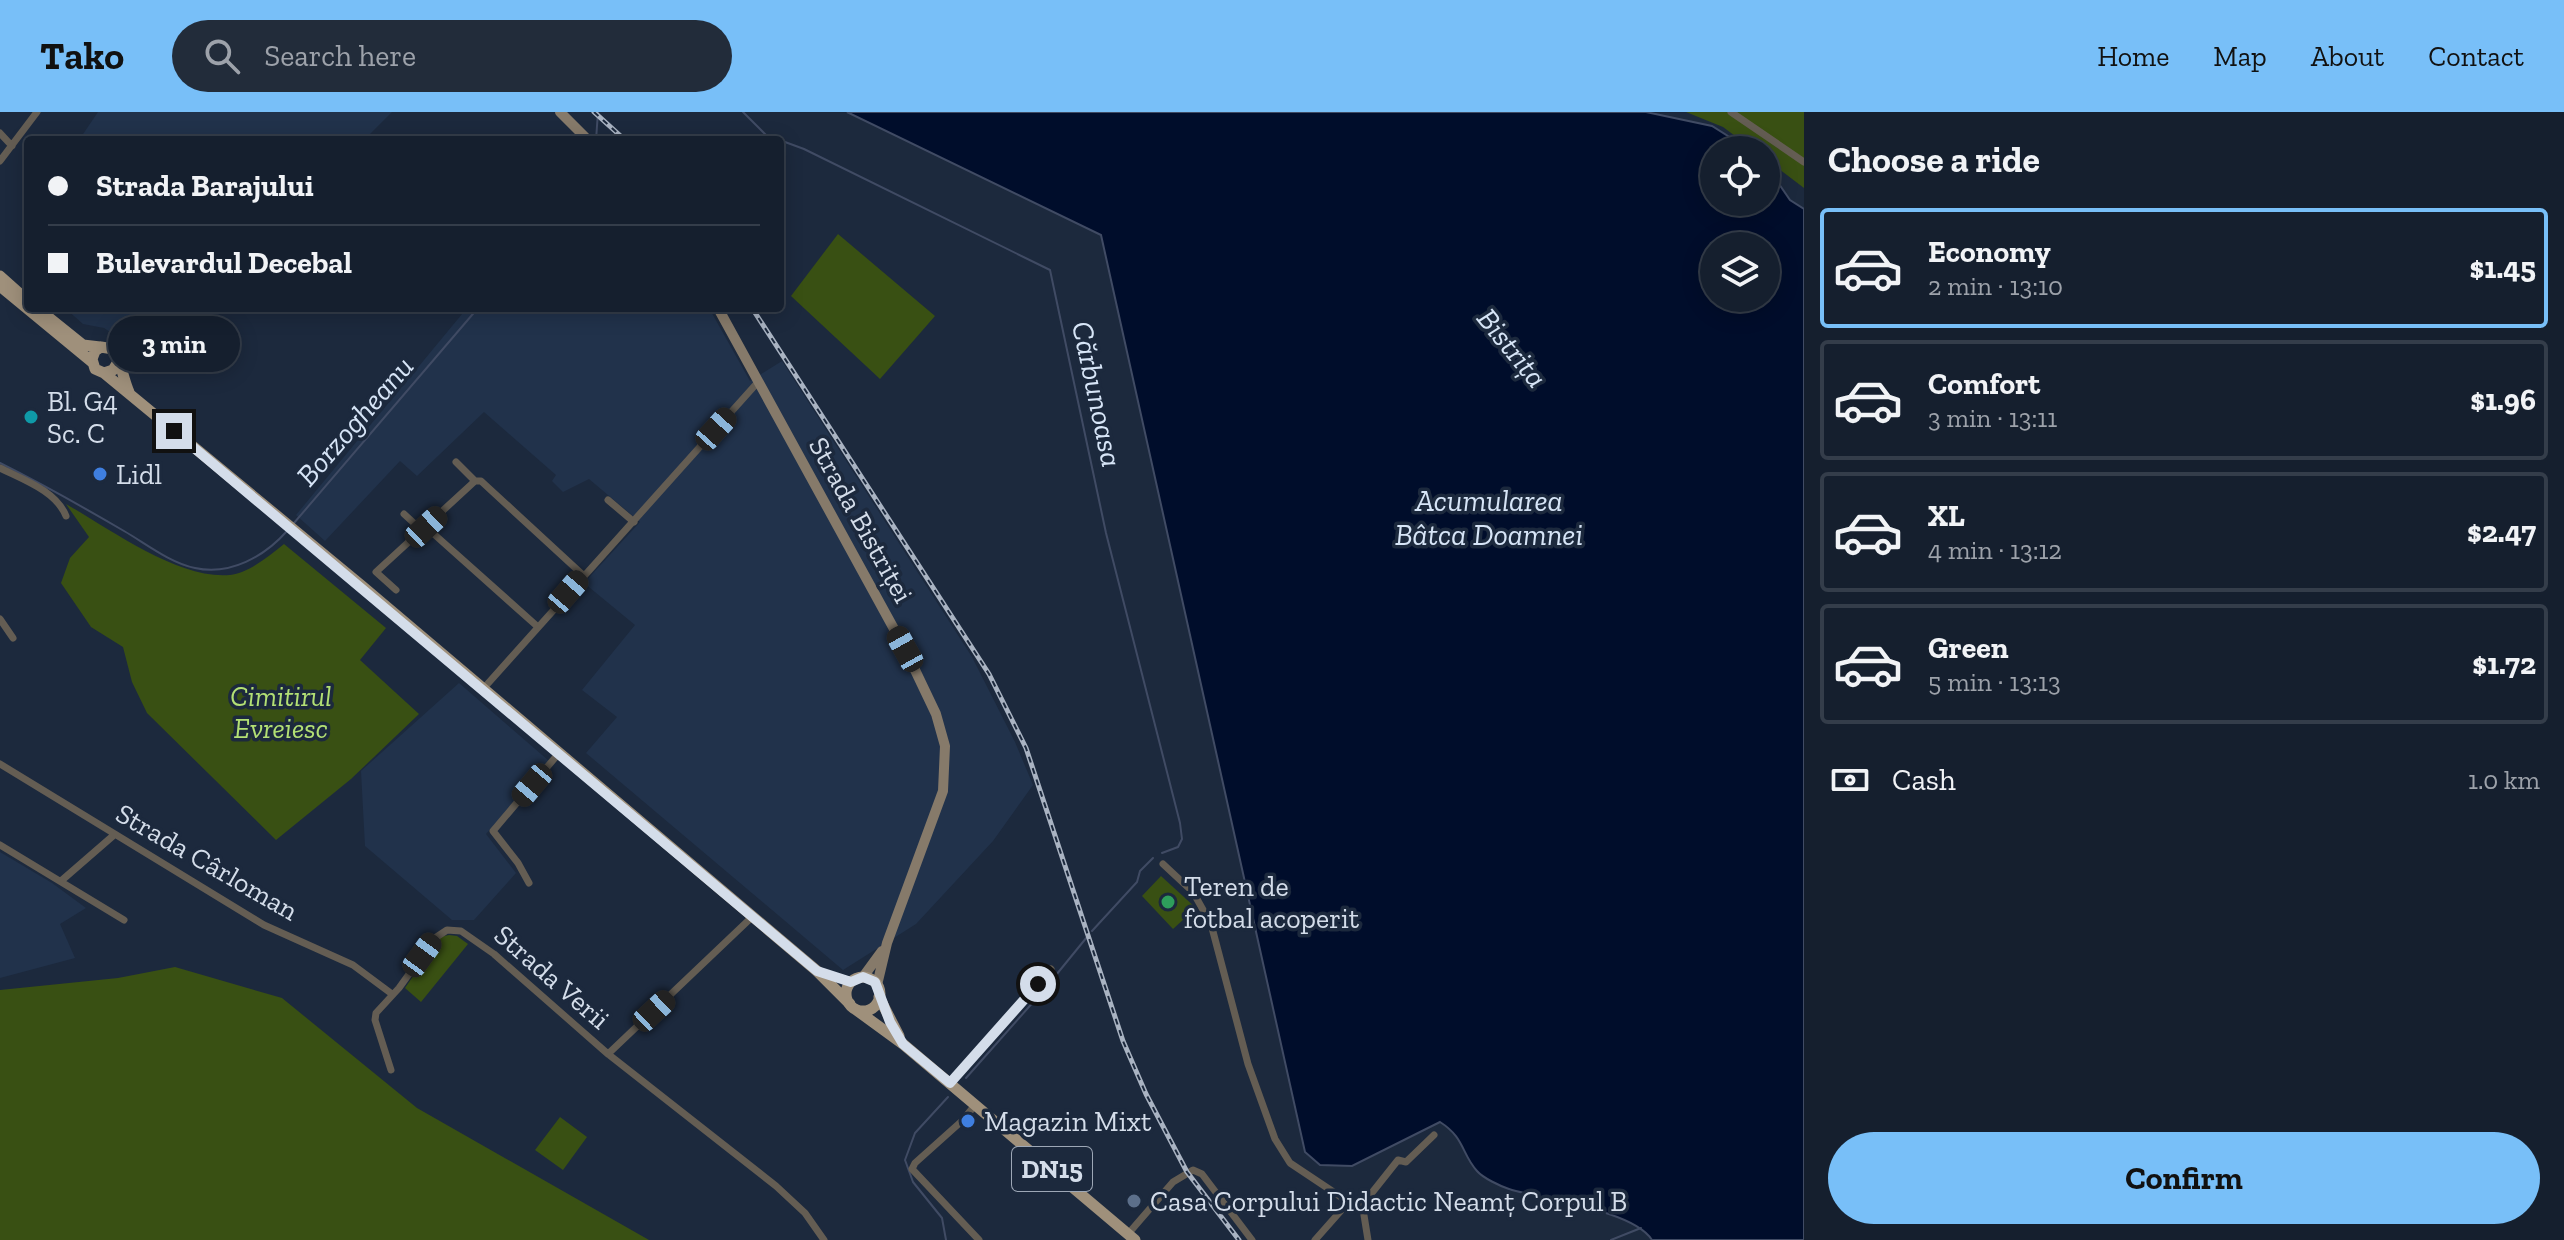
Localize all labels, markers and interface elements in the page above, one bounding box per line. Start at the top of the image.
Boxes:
search box [172,20,732,92]
text: Tako [40,33,124,79]
icon: search [200,34,244,78]
text: Search here [264,38,416,74]
text: Home [2097,40,2169,73]
text: Map [2213,40,2267,73]
text: About [2311,40,2384,73]
text: Contact [2428,40,2524,73]
map controls [1700,136,1780,312]
button: locate [1700,136,1780,216]
text: Choose a ride [1828,138,2040,181]
text: Strada Barajului [96,168,314,204]
button: layers [1700,232,1780,312]
icon: car [1832,232,1904,304]
text: Economy [1928,234,2051,270]
text: Bulevardul Decebal [96,245,352,281]
text: $1.45 [2470,250,2536,286]
text: 2 min · 13:10 [1928,270,2063,302]
water label: Bistrița [1469,301,1555,395]
callout: 3 min [108,315,240,371]
water label: Cărbunoasa [1064,318,1130,470]
text: 3 min [142,328,206,360]
water label: Borzogheanu [289,349,421,493]
icon: car [1832,364,1904,436]
text: Comfort [1928,366,2040,402]
text: $1.96 [2470,382,2536,418]
place label: Bl. G4 Sc. C [47,385,118,450]
text: 3 min · 13:11 [1928,402,2057,434]
car [691,403,741,455]
marker: Bl. G4 Sc. C [22,408,40,426]
route end [156,413,192,449]
street label: Strada Bistriței [802,431,920,609]
place label: Lidl [116,458,162,491]
marker: Lidl [91,465,109,483]
water label: Acumularea Bâtca Doamnei [1395,483,1583,553]
icon: car [1832,496,1904,568]
text: XL [1928,498,1965,534]
car [400,502,452,552]
text: $2.47 [2467,514,2536,550]
text: 4 min · 13:12 [1928,534,2062,566]
car [543,566,593,618]
car [883,622,927,676]
icon: car [1832,628,1904,700]
text: Green [1928,630,2008,666]
text: $1.72 [2472,646,2536,682]
text: 5 min · 13:13 [1928,666,2061,698]
park label: Cimitirul Evreiesc [230,680,332,745]
icon: cash [1828,758,1872,802]
car [507,759,557,811]
text: Cash [1892,762,1956,798]
text: 1.0 km [2468,764,2540,796]
street label: Strada Cârloman [110,797,304,927]
place label: Teren de fotbal acoperit [1184,870,1360,935]
marker: Teren de fotbal acoperit [1159,893,1177,911]
street label: Strada Verii [488,918,616,1036]
car [398,929,446,981]
route start [1020,966,1056,1002]
car [628,986,680,1036]
place label: Magazin Mixt [984,1105,1152,1138]
marker: Magazin Mixt [959,1112,977,1130]
button: Confirm [1828,1132,2540,1224]
road number: DN15 [1012,1147,1092,1191]
place label: Casa Corpului Didactic Neamţ Corpul B [1150,1185,1627,1218]
marker: Casa Corpului Didactic Neamţ Corpul B [1125,1192,1143,1210]

